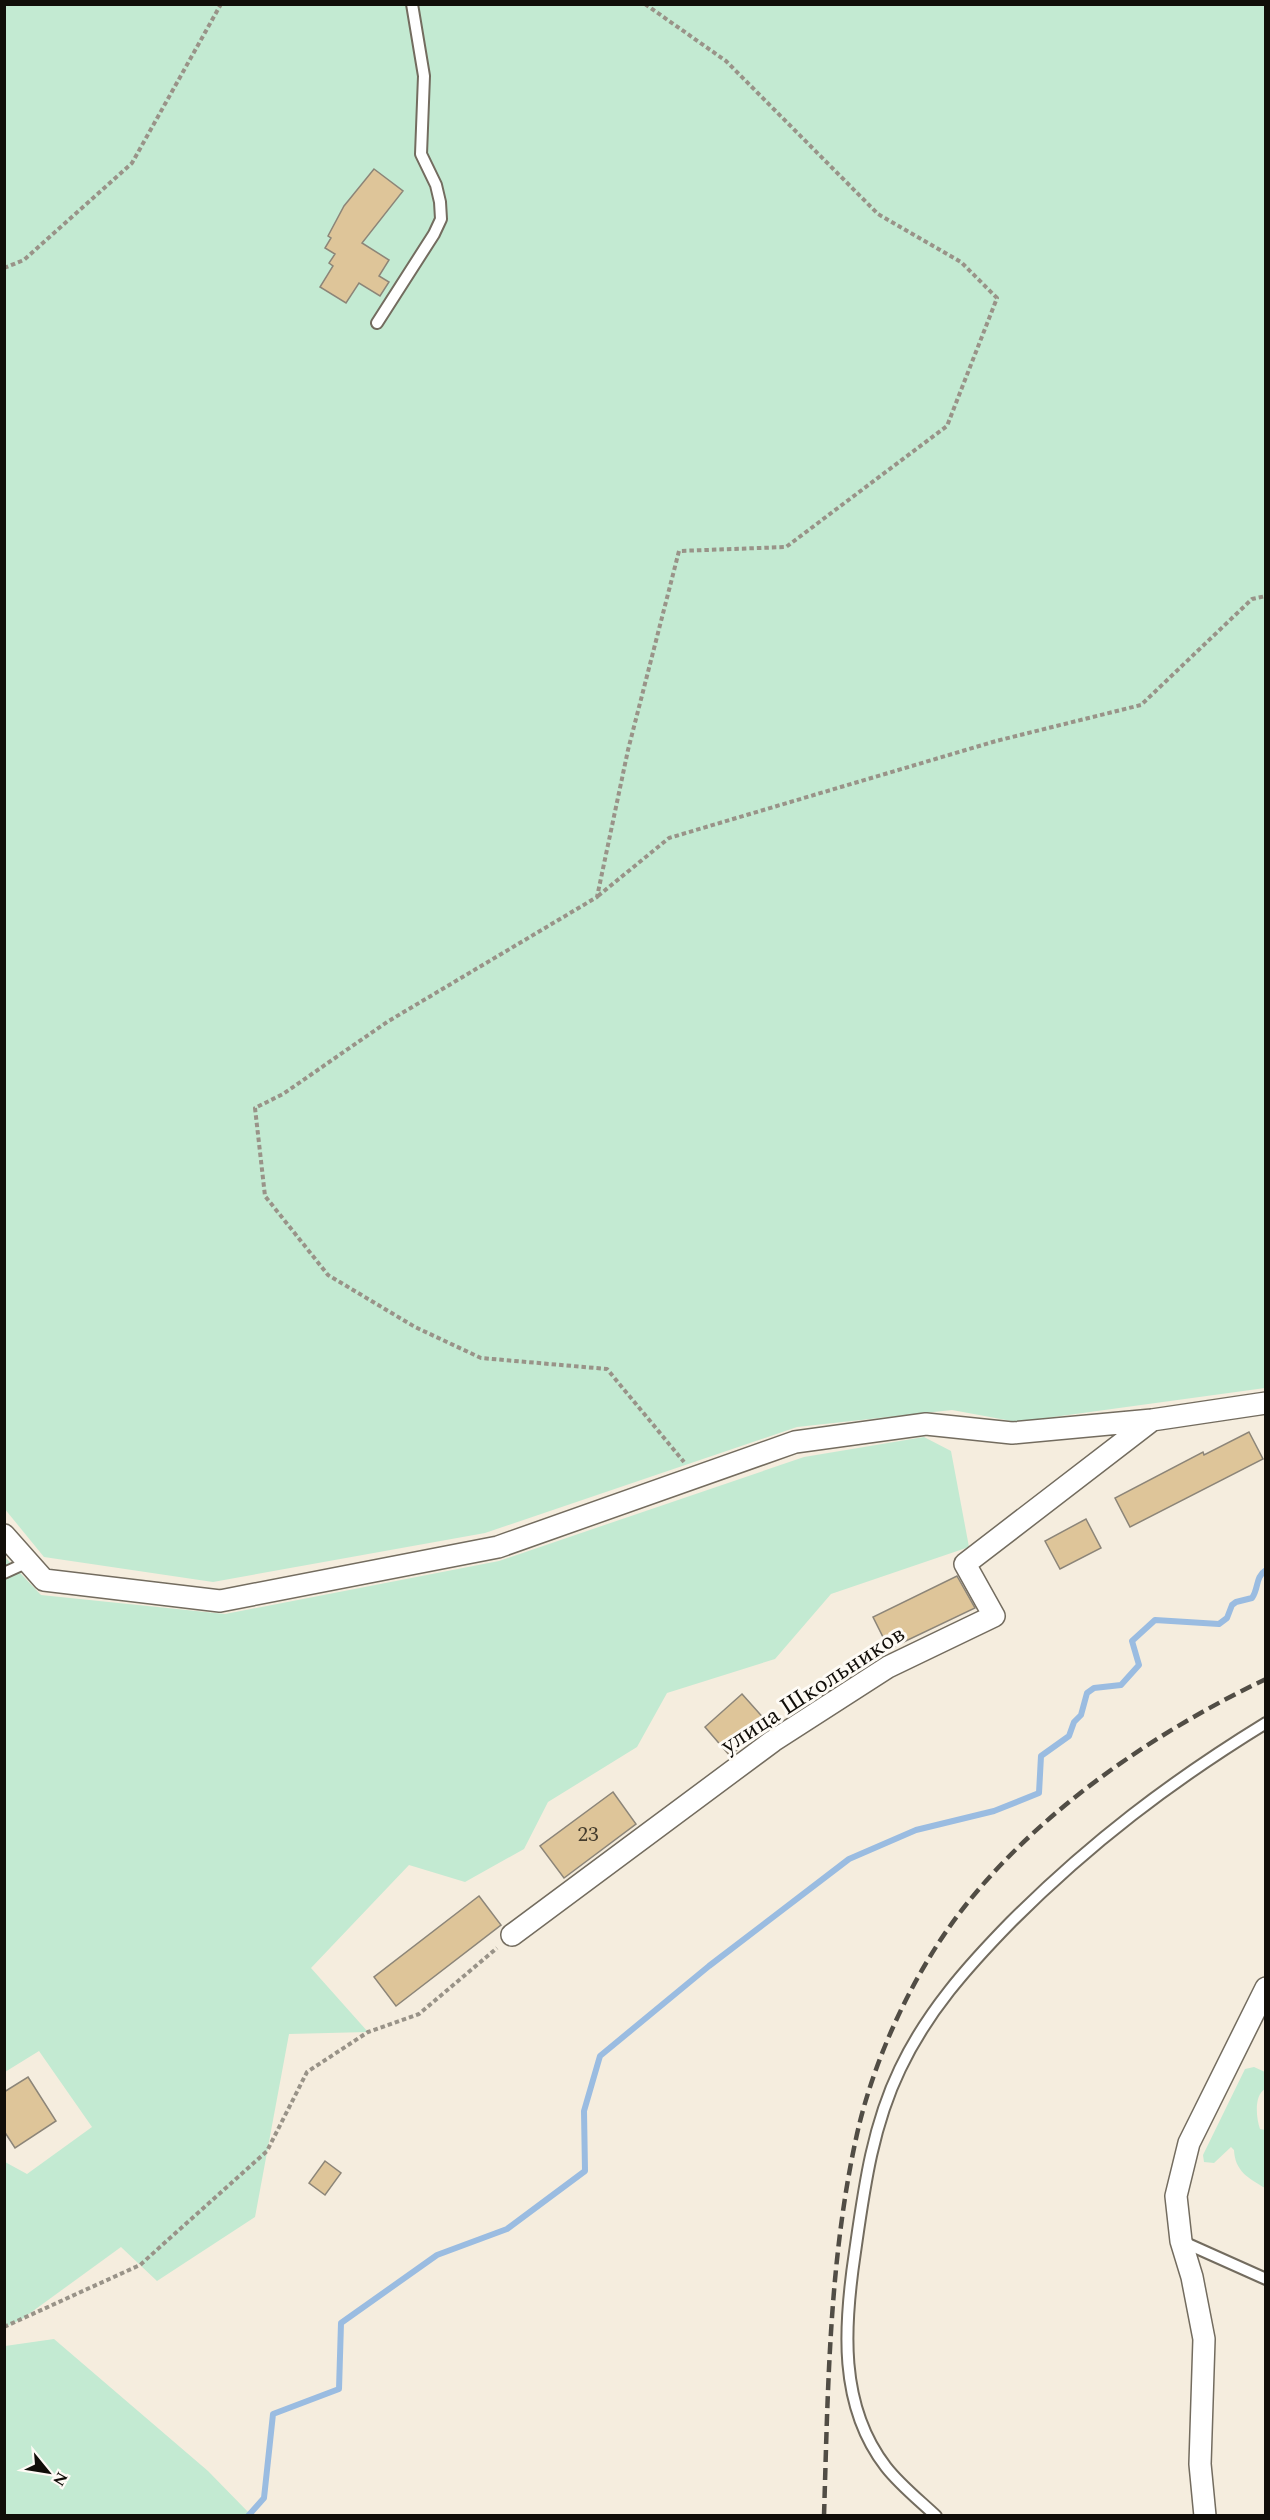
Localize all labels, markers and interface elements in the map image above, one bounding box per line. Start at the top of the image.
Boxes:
street label: улица Школьников [713,1617,912,1764]
house number: 23 [578,1819,599,1851]
north arrow [18,2442,78,2502]
text: N [46,2467,74,2491]

